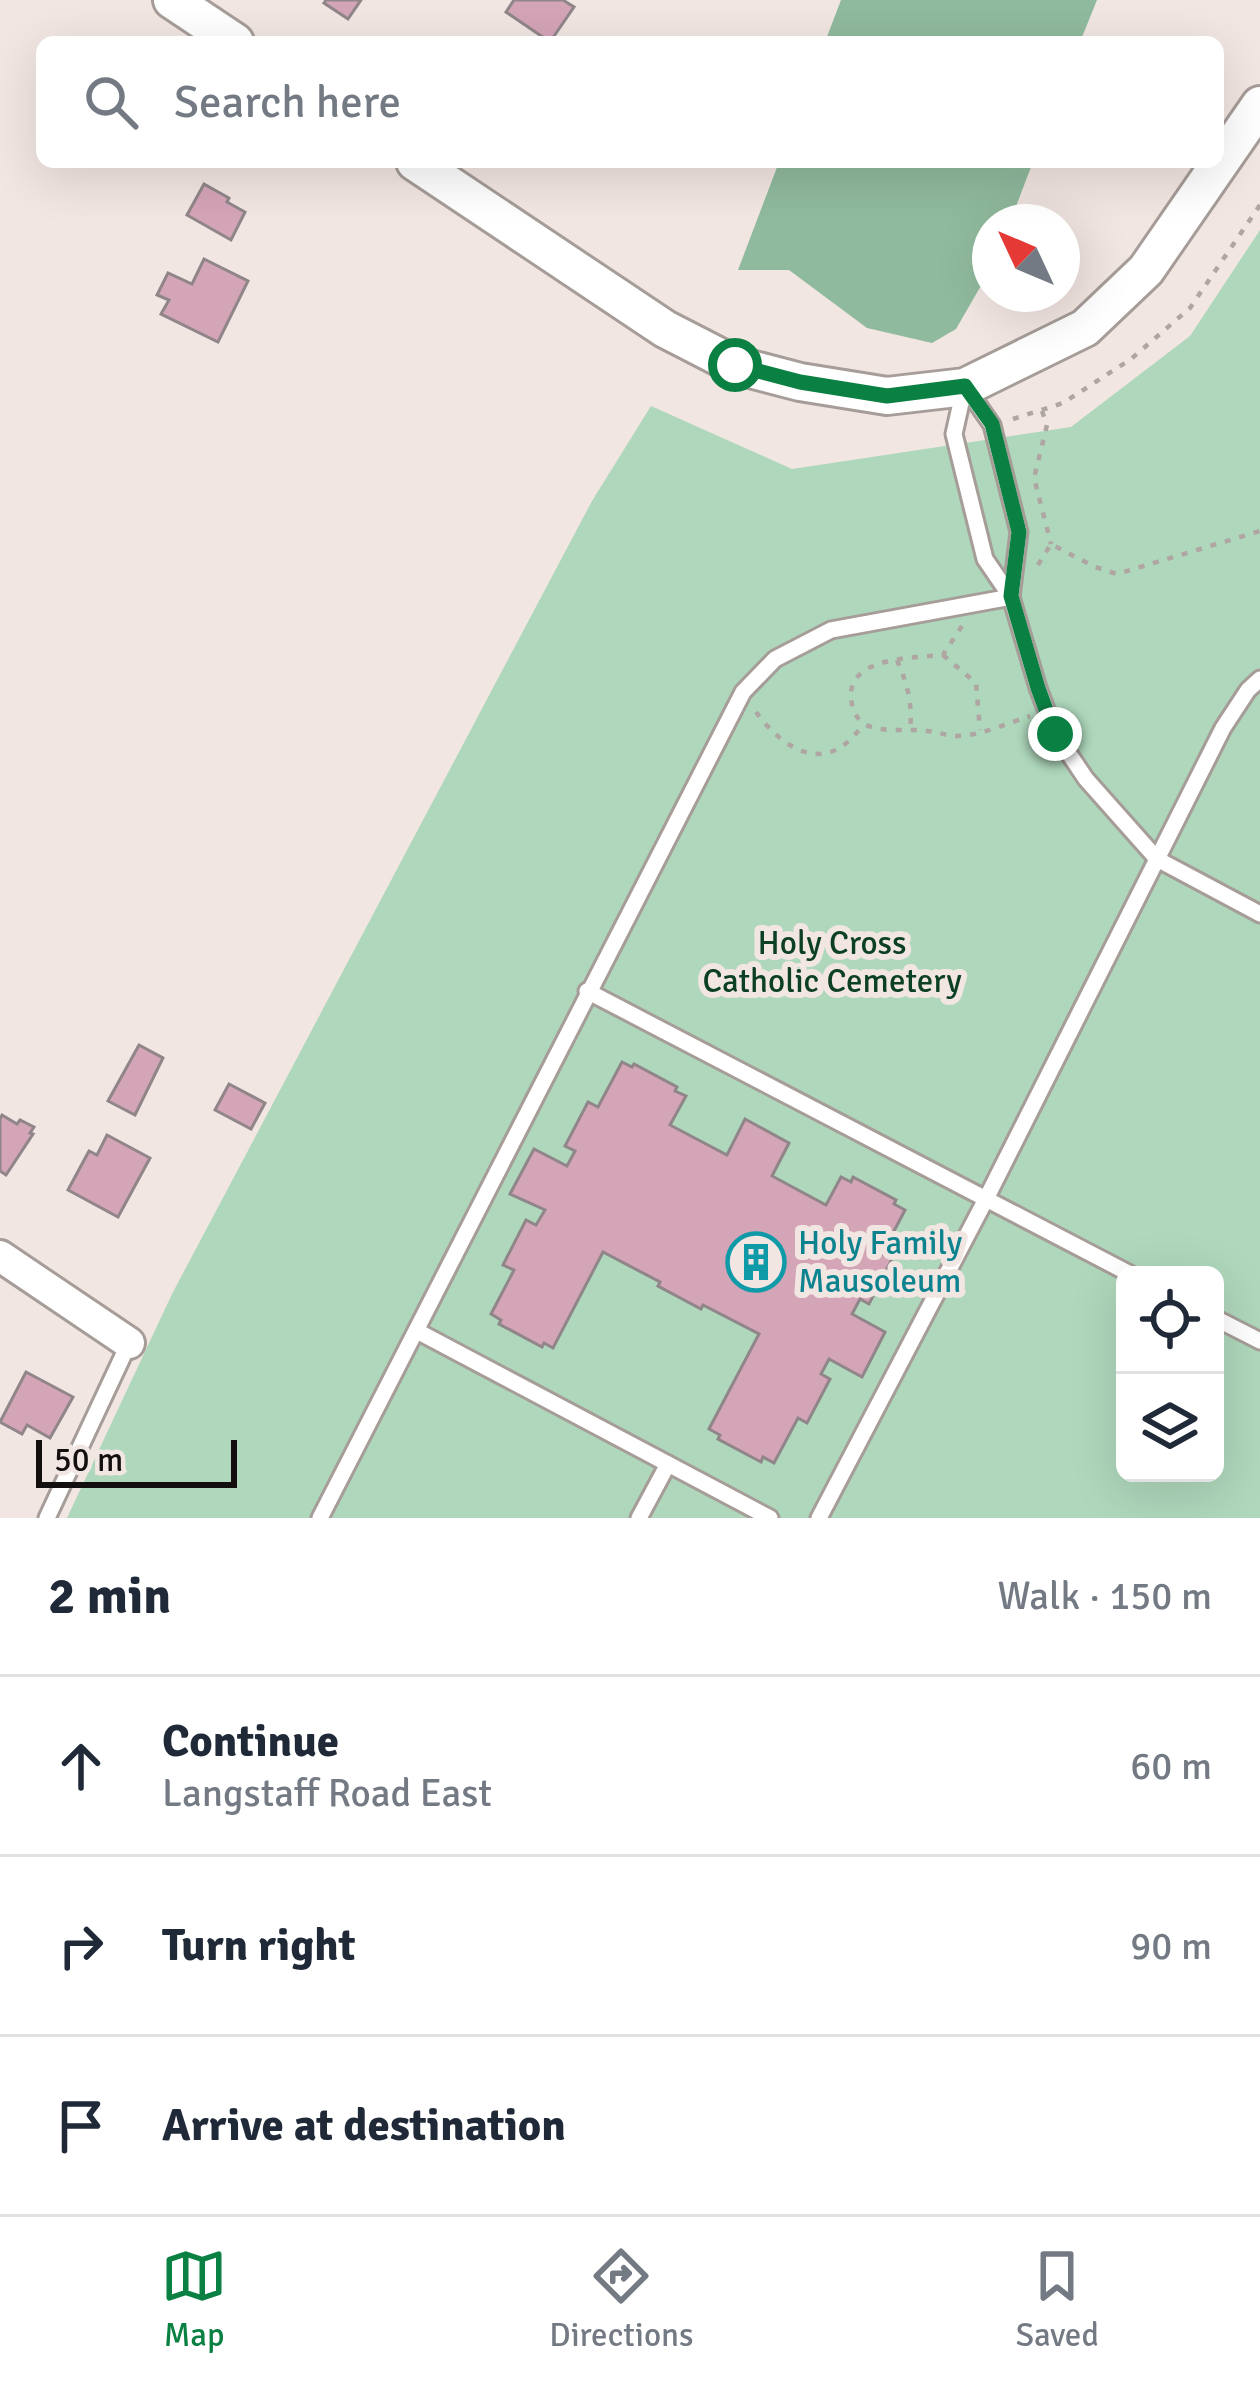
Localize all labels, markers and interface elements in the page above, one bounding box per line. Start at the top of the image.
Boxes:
search box [36,36,1224,168]
icon: search [78,69,144,135]
text: Search here [174,75,401,130]
north arrow [972,204,1080,312]
route start [708,338,762,392]
route end [1028,707,1082,761]
park label: Holy Cross Catholic Cemetery [702,923,962,1002]
place label: Holy Family Mausoleum [798,1223,963,1302]
building icon: Holy Family Mausoleum [725,1231,787,1293]
map controls [1116,1266,1224,1482]
button: locate [1116,1266,1224,1374]
button: layers [1116,1374,1224,1482]
scale bar [36,1434,237,1487]
text: 50 m [54,1440,123,1481]
text: 2 min [48,1565,171,1628]
text: Walk · 150 m [998,1572,1212,1620]
text: Continue [162,1714,339,1769]
icon: ahead [48,1733,114,1799]
text: 60 m [1130,1742,1212,1790]
text: Langstaff Road East [162,1769,492,1817]
icon: right [48,1913,114,1979]
text: Turn right [162,1918,356,1973]
text: 90 m [1130,1922,1212,1970]
icon: arrive [48,2093,114,2159]
text: Arrive at destination [162,2098,566,2153]
tab: Map [161,2243,227,2356]
tab: Directions [549,2243,694,2356]
tab: Saved [1016,2243,1099,2356]

